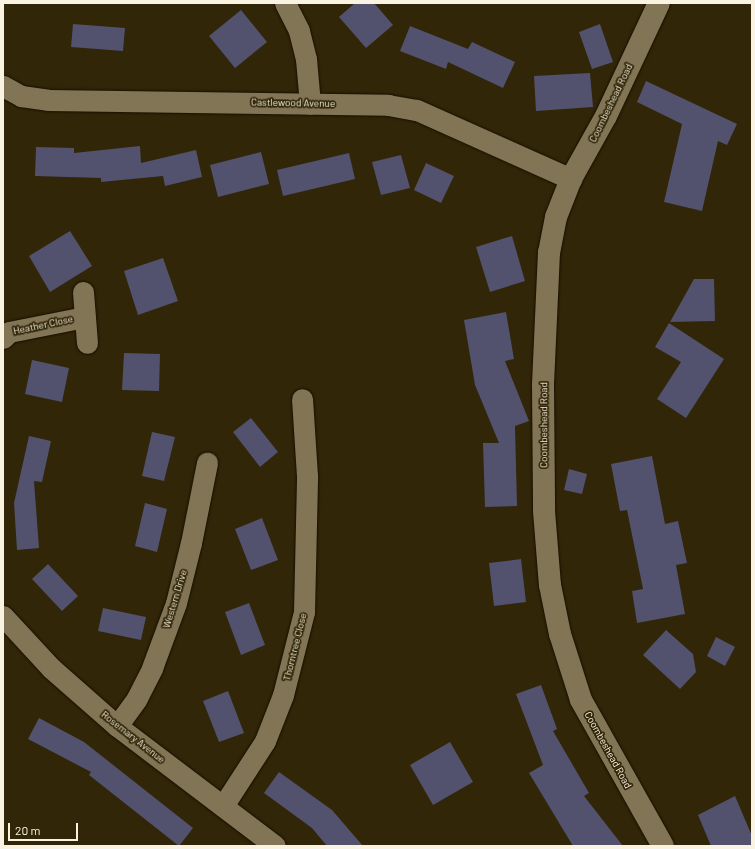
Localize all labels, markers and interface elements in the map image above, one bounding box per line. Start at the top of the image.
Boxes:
street label: Coombeshead Road [587,62,635,144]
street label: Castlewood Avenue [251,96,335,110]
street label: Heather Close [12,313,74,337]
street label: Coombeshead Road [538,382,550,468]
street label: Western Drive [160,568,190,630]
street label: Thorntree Close [281,612,309,682]
street label: Rosemary Avenue [99,708,167,766]
street label: Coombeshead Road [582,710,634,790]
scale bar [10,815,80,841]
text: 20 m [15,823,41,837]

